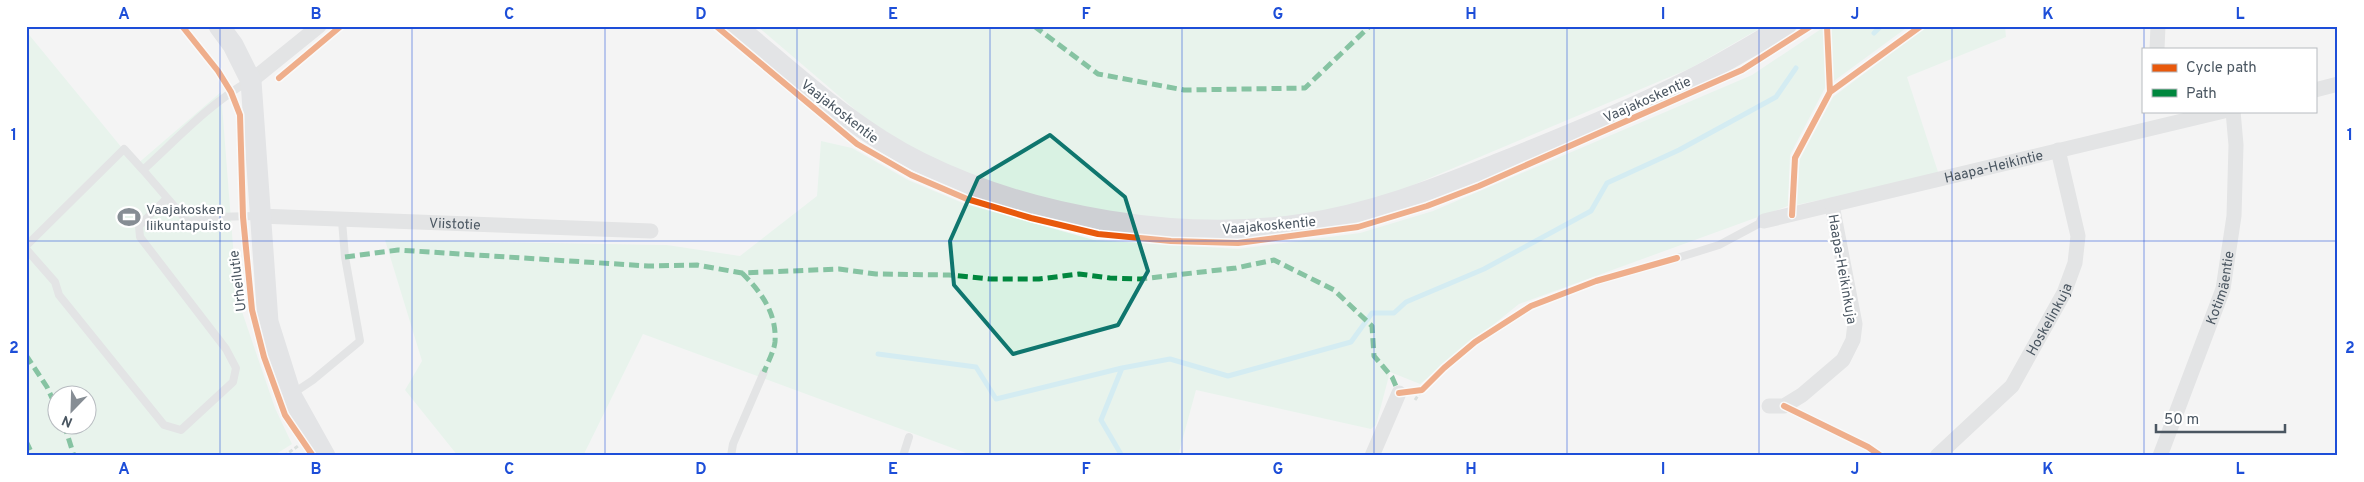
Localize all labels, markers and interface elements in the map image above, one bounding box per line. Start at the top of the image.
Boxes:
text: A [118,5,130,25]
text: B [310,5,322,25]
text: C [504,5,514,25]
text: D [695,5,707,25]
text: E [888,5,898,25]
text: F [1081,5,1091,25]
text: G [1273,5,1283,25]
text: H [1465,5,1477,25]
text: I [1661,5,1665,25]
text: J [1851,5,1859,25]
text: K [2042,5,2054,25]
text: L [2235,5,2245,25]
legend [2142,48,2316,112]
text: Cycle path [2186,59,2257,78]
street label: Vaajakoskentie [1601,73,1694,127]
street label: Vaajakoskentie [797,77,881,148]
text: Path [2186,85,2217,104]
text: 1 [11,126,17,146]
text: 1 [2347,126,2353,146]
street label: Haapa-Heikintie [1943,148,2045,188]
place label: Vaajakosken liikuntapuisto [146,202,231,235]
sports icon: Vaajakosken liikuntapuisto [116,204,142,230]
street label: Haapa-Heikinkuja [1823,213,1860,326]
street label: Vaajakoskentie [1222,214,1317,239]
street label: Viistotie [429,216,481,234]
street label: Urheilutie [226,249,251,313]
street label: Kotimäentie [2203,250,2239,328]
street label: Hoskelinkuja [2024,281,2077,359]
text: 2 [9,339,19,359]
text: 2 [2345,339,2355,359]
north arrow [48,384,98,434]
scale bar [2156,402,2285,434]
text: N [60,411,75,430]
text: 50 m [2164,411,2199,430]
text: A [118,460,130,480]
text: B [310,460,322,480]
text: C [504,460,514,480]
text: D [695,460,707,480]
text: E [888,460,898,480]
text: F [1081,460,1091,480]
text: G [1273,460,1283,480]
text: H [1465,460,1477,480]
text: I [1661,460,1665,480]
text: J [1851,460,1859,480]
text: K [2042,460,2054,480]
text: L [2235,460,2245,480]

